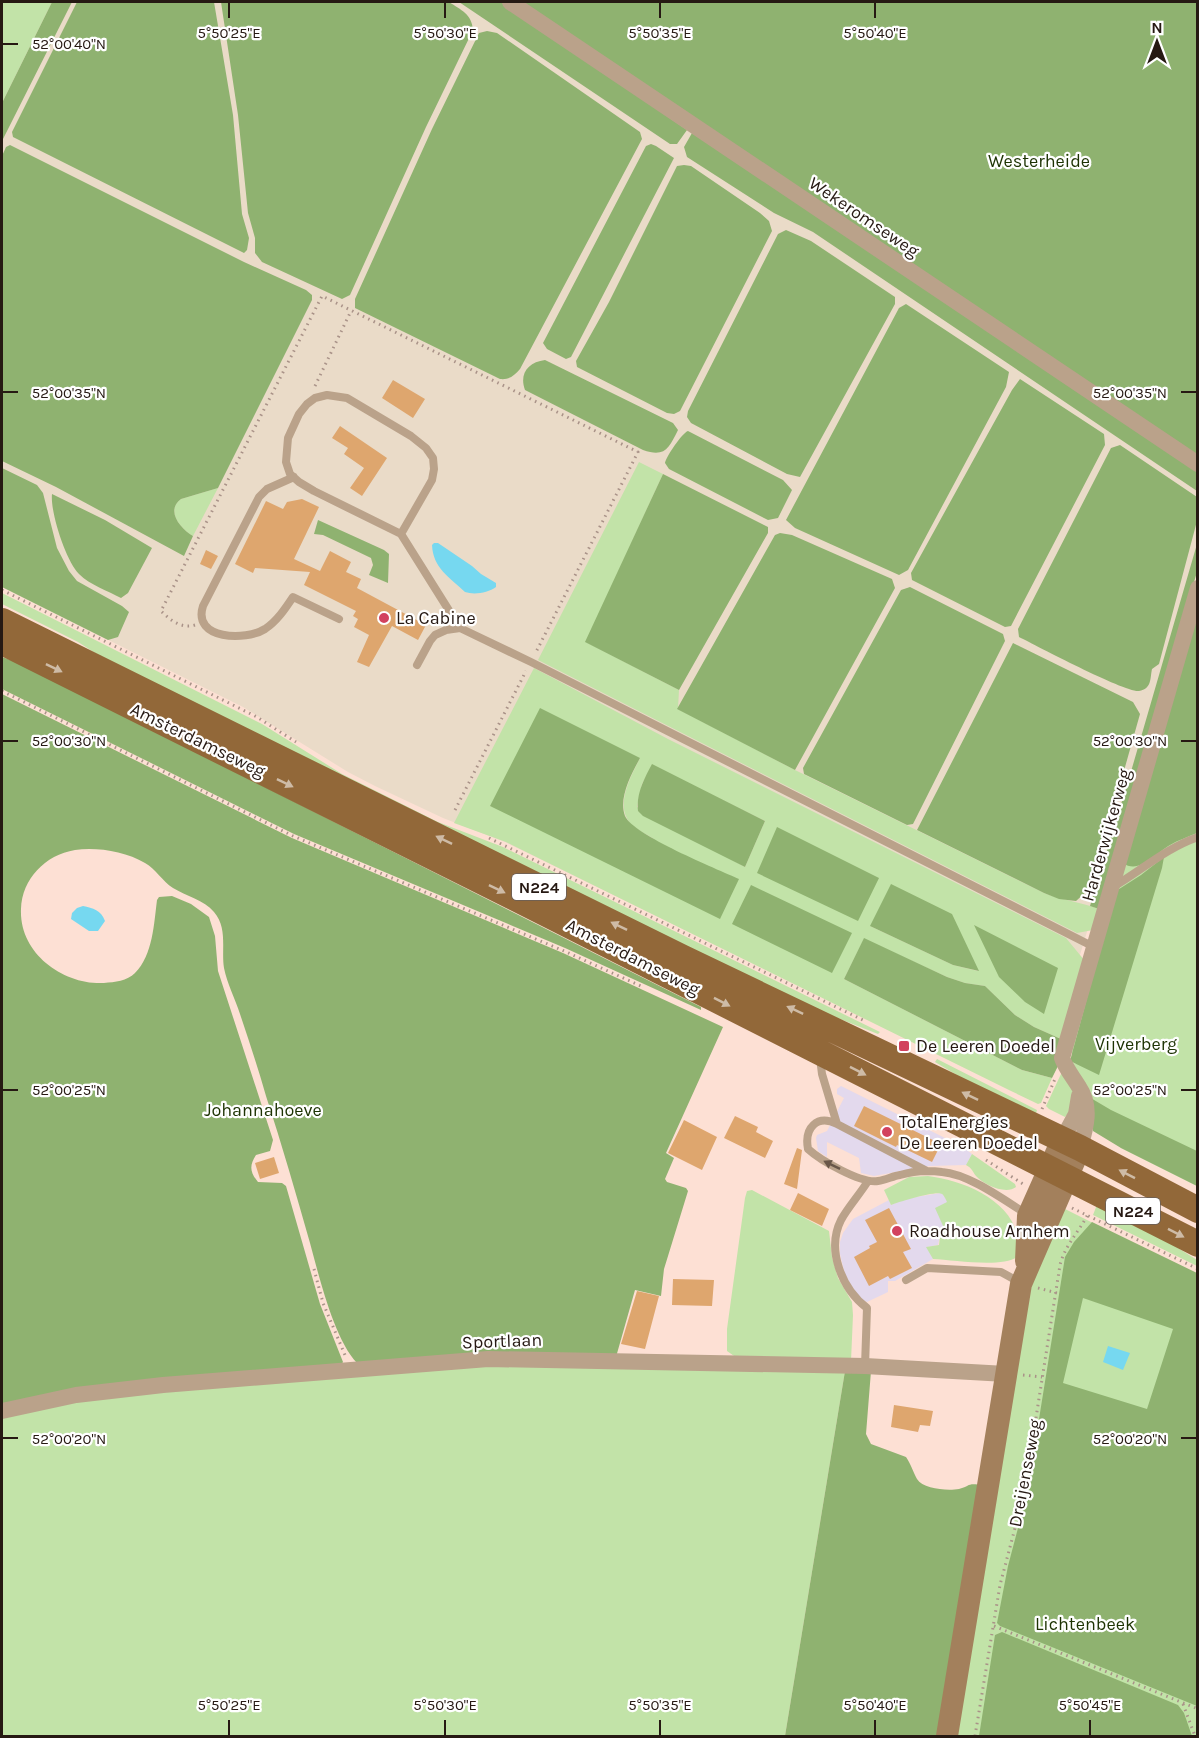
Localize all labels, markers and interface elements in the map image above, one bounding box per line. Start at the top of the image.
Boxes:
north arrow [1127,12,1187,72]
text: N [1151,18,1163,37]
text: 5°50'25"E [197,24,261,42]
text: 5°50'30"E [413,24,477,42]
text: 5°50'35"E [628,24,692,42]
text: 5°50'40"E [843,24,907,42]
text: 52°00'40"N [32,35,106,53]
park label: Westerheide [988,150,1090,172]
street label: Wekeromseweg [805,172,923,262]
text: 52°00'35"N [32,384,106,402]
text: 52°00'35"N [1093,384,1167,402]
place label: La Cabine [396,607,476,629]
marker: La Cabine [377,611,391,625]
one-way arrow [45,664,62,673]
street label: Amsterdamseweg [127,698,269,782]
text: 52°00'30"N [32,732,106,750]
text: 52°00'30"N [1093,732,1167,750]
street label: Harderwijkerweg [1077,766,1135,904]
one-way arrow [276,778,294,788]
one-way arrow [435,835,453,845]
road number: N224 [512,874,566,900]
one-way arrow [489,884,506,893]
street label: Amsterdamseweg [562,914,704,1000]
one-way arrow [610,921,627,931]
one-way arrow [713,997,730,1007]
one-way arrow [786,1006,803,1015]
park label: Vijverberg [1095,1033,1177,1055]
place label: De Leeren Doedel [916,1035,1055,1057]
marker: De Leeren Doedel [897,1039,911,1053]
one-way arrow [849,1067,866,1076]
text: 52°00'25"N [32,1081,106,1099]
text: 52°00'25"N [1093,1081,1167,1099]
one-way arrow [962,1091,979,1100]
park label: Johannahoeve [204,1099,322,1121]
place label: TotalEnergies De Leeren Doedel [899,1111,1038,1154]
marker: TotalEnergies De Leeren Doedel [880,1125,894,1139]
one-way arrow [824,1160,841,1169]
one-way arrow [1118,1169,1135,1178]
road number: N224 [1106,1198,1160,1224]
place label: Roadhouse Arnhem [909,1220,1070,1242]
marker: Roadhouse Arnhem [890,1224,904,1238]
one-way arrow [1168,1228,1185,1238]
street label: Sportlaan [462,1329,542,1353]
street label: Dreijenseweg [1004,1417,1046,1529]
text: 52°00'20"N [32,1430,106,1448]
text: 52°00'20"N [1093,1430,1167,1448]
park label: Lichtenbeek [1035,1613,1135,1635]
text: 5°50'25"E [197,1696,261,1714]
text: 5°50'30"E [413,1696,477,1714]
text: 5°50'35"E [628,1696,692,1714]
text: 5°50'40"E [843,1696,907,1714]
text: 5°50'45"E [1059,1696,1121,1714]

